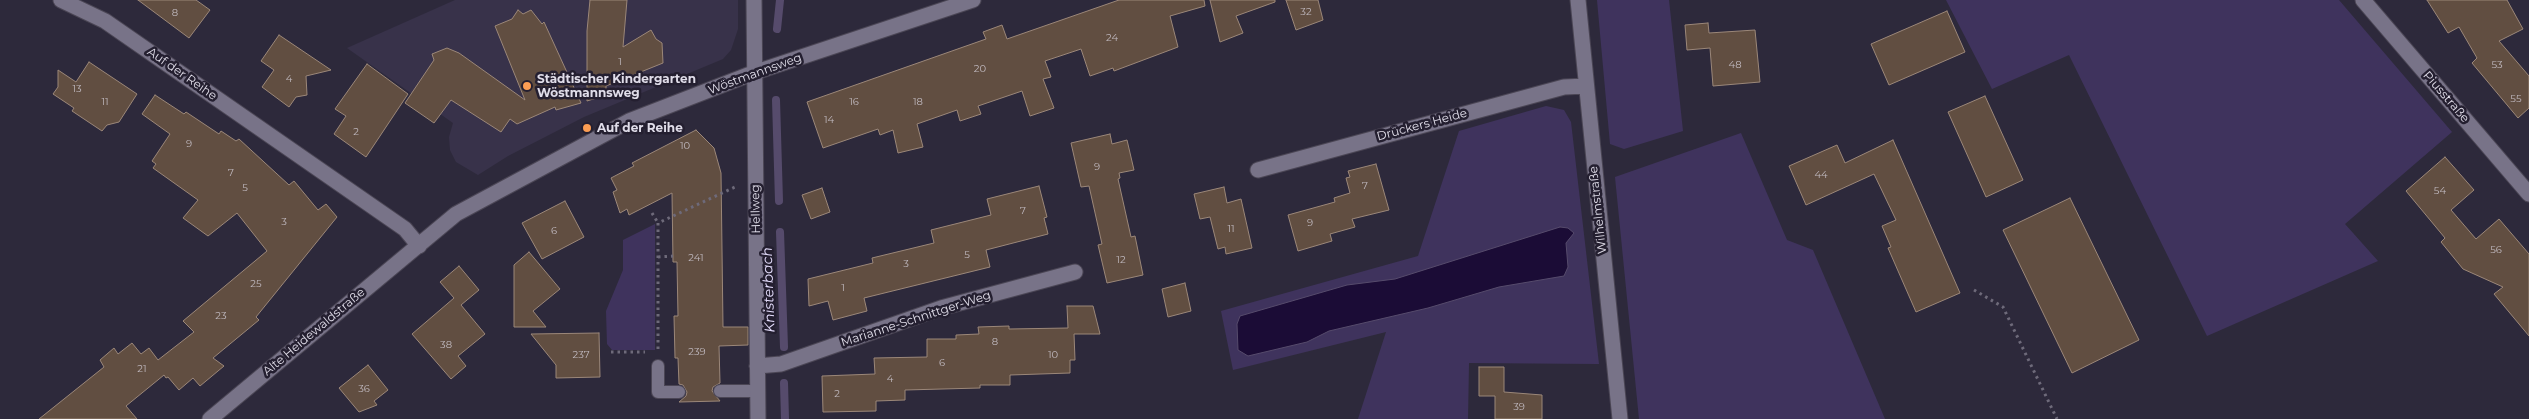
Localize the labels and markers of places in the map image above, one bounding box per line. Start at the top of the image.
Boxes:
place label: Städtischer Kindergarten Wöstmannsweg [537,72,696,100]
marker: Städtischer Kindergarten Wöstmannsweg [521,80,533,92]
place label: Auf der Reihe [597,121,683,135]
marker: Auf der Reihe [581,122,593,134]

